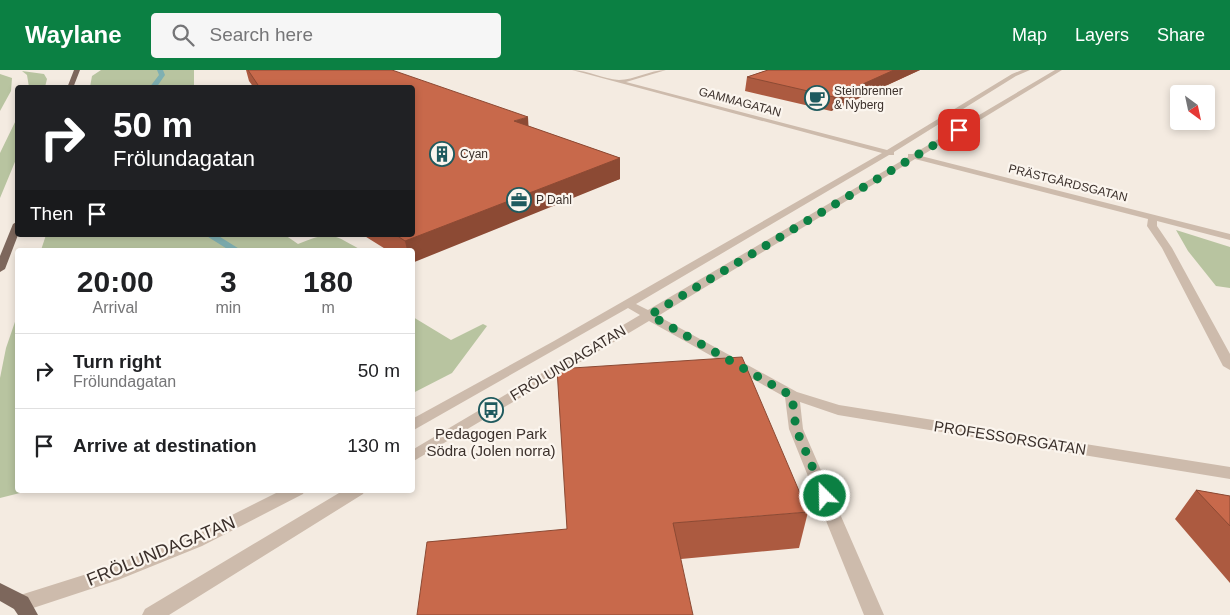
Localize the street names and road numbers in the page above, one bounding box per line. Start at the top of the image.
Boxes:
street label: GAMMAGATAN [697,84,783,120]
street label: PRÄSTGÅRDSGATAN [1007,160,1129,205]
street label: FRÖLUNDAGATAN [507,321,629,404]
street label: PROFESSORSGATAN [933,417,1087,458]
street label: FRÖLUNDAGATAN [84,512,238,590]

